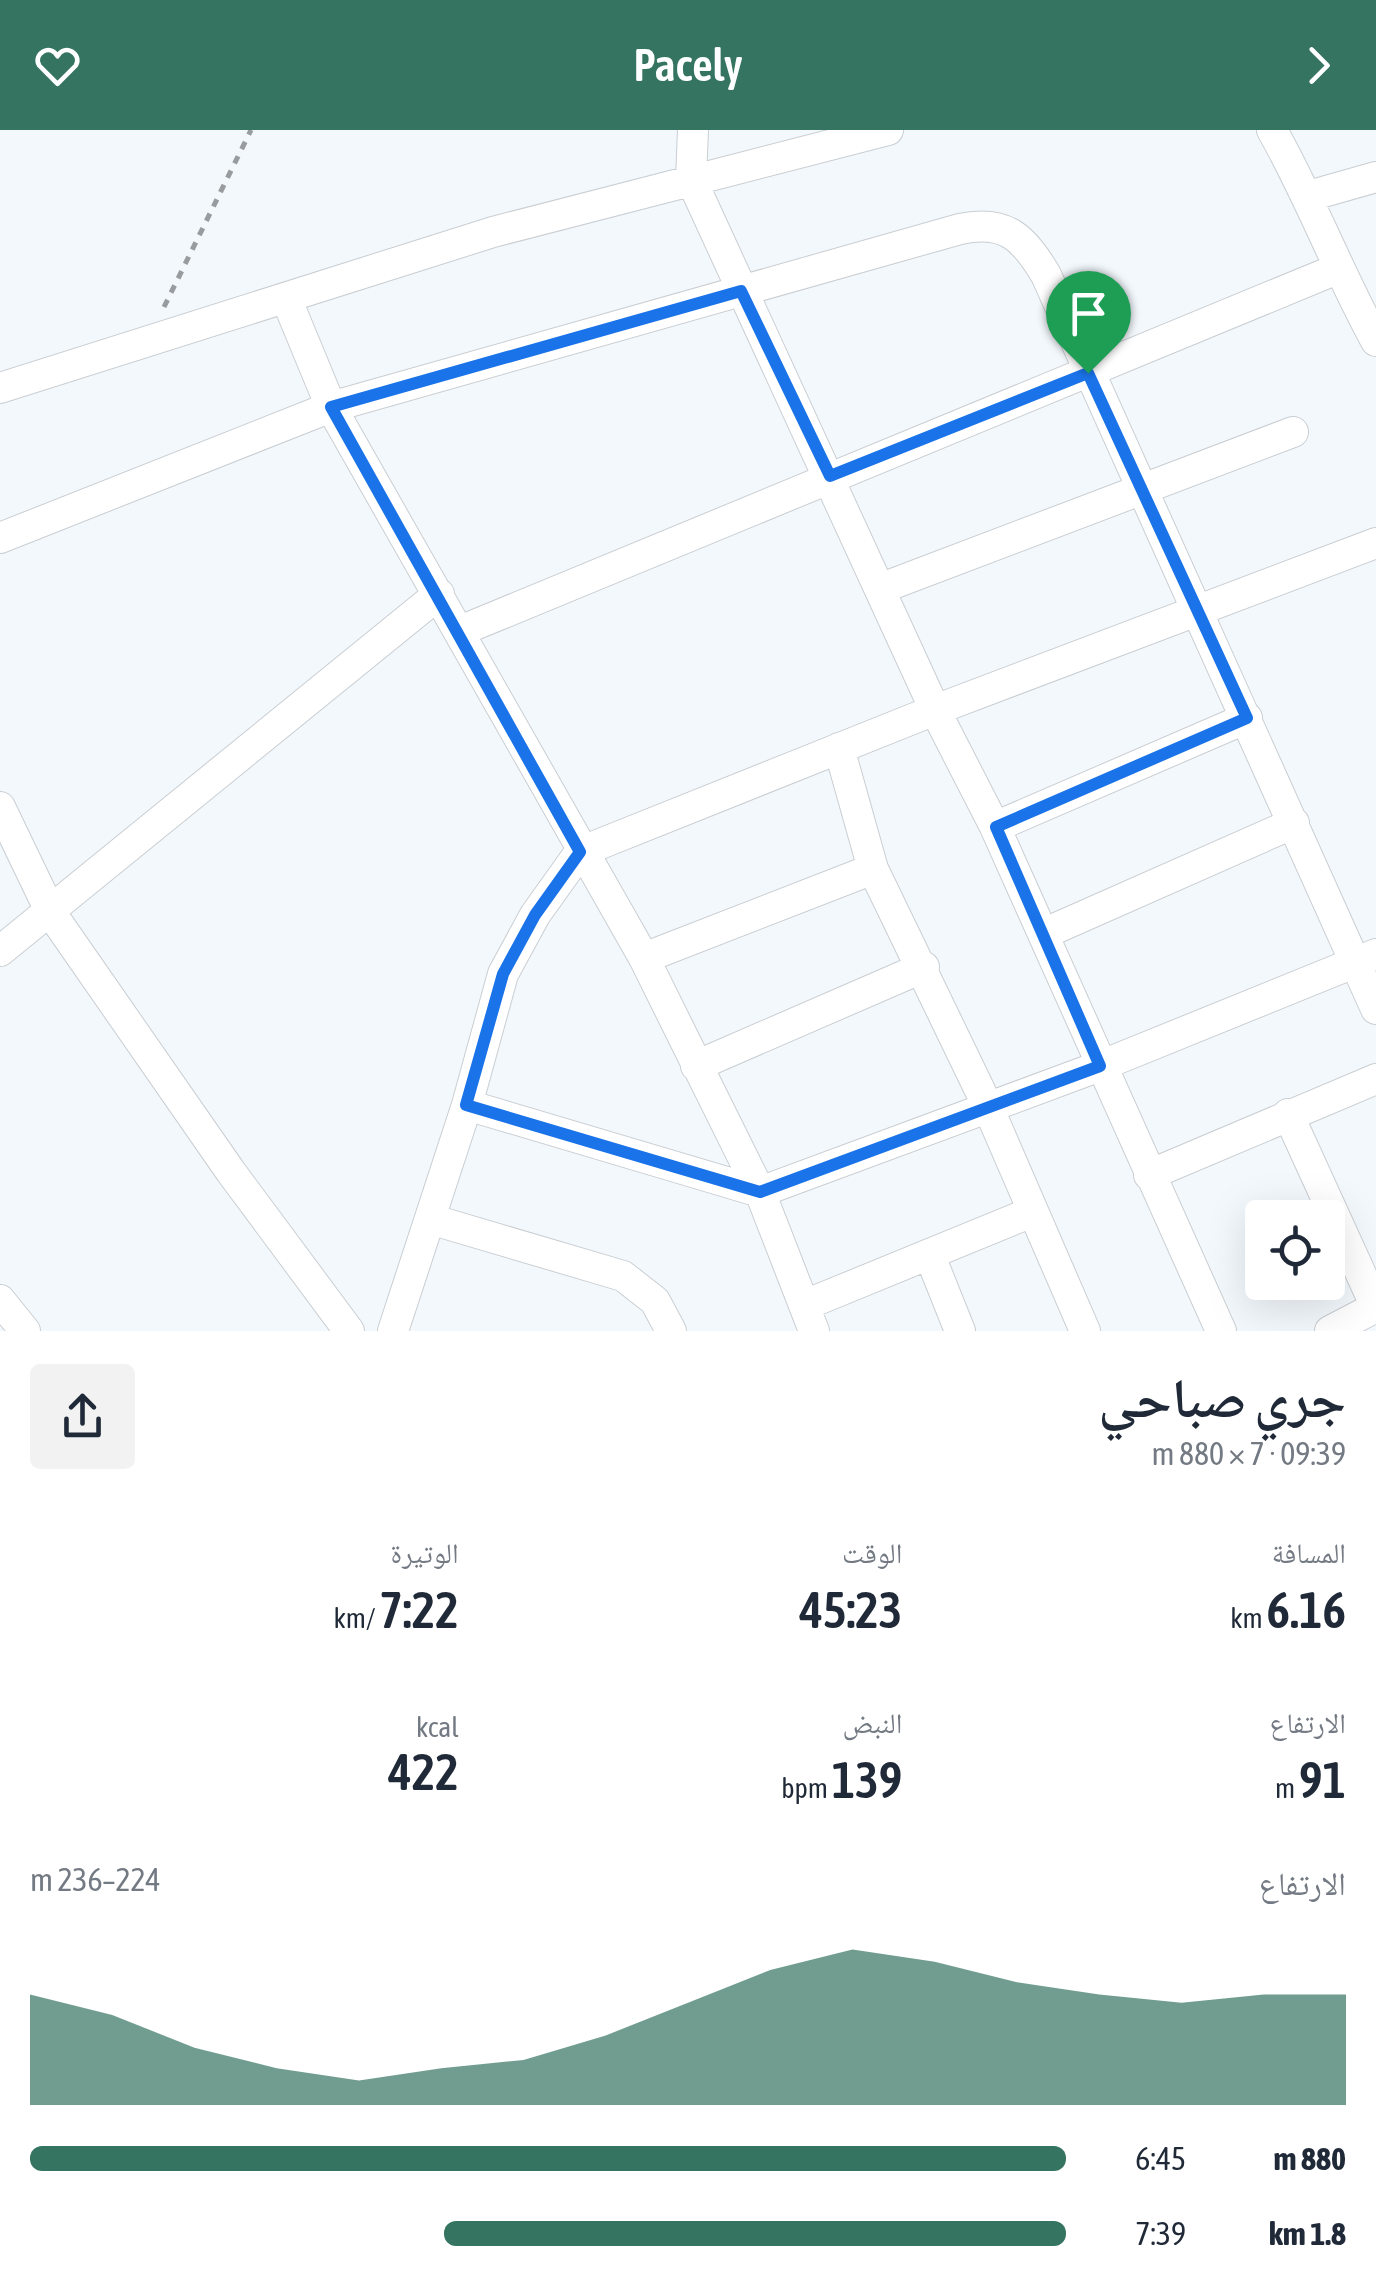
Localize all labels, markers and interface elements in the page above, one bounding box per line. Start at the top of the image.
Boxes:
icon: heart [30,38,85,93]
icon: forward [1291,38,1346,93]
text: Pacely [633,39,743,91]
pin [1046,271,1131,374]
icon: arrive [1061,286,1116,341]
map controls [1245,1200,1345,1300]
button: locate [1245,1200,1345,1300]
button: share [30,1364,135,1469]
text: جري صباحي [1098,1366,1346,1429]
text: 09:39 · 7 × 880 m [1151,1435,1346,1472]
text: الوتيرة [391,1537,459,1569]
text: الوقت [842,1537,902,1569]
text: المسافة [1272,1537,1346,1569]
text: 7:22 [379,1581,459,1639]
text: 45:23 [799,1581,902,1639]
text: 6.16 [1267,1581,1346,1639]
text: /km [333,1602,379,1634]
text: km [1230,1602,1267,1634]
text: النبض [843,1707,902,1739]
text: الارتفاع [1270,1707,1346,1739]
text: kcal [416,1711,459,1743]
text: 422 [388,1743,459,1801]
text: 139 [832,1751,902,1809]
text: 91 [1299,1751,1346,1809]
text: bpm [781,1772,832,1804]
text: m [1275,1772,1299,1804]
text: 224–236 m [30,1861,161,1898]
text: الارتفاع [1259,1865,1346,1902]
text: 6:45 [1135,2140,1186,2177]
text: 880 m [1273,2140,1346,2177]
text: 7:39 [1135,2215,1186,2252]
text: 1.8 km [1269,2215,1346,2252]

